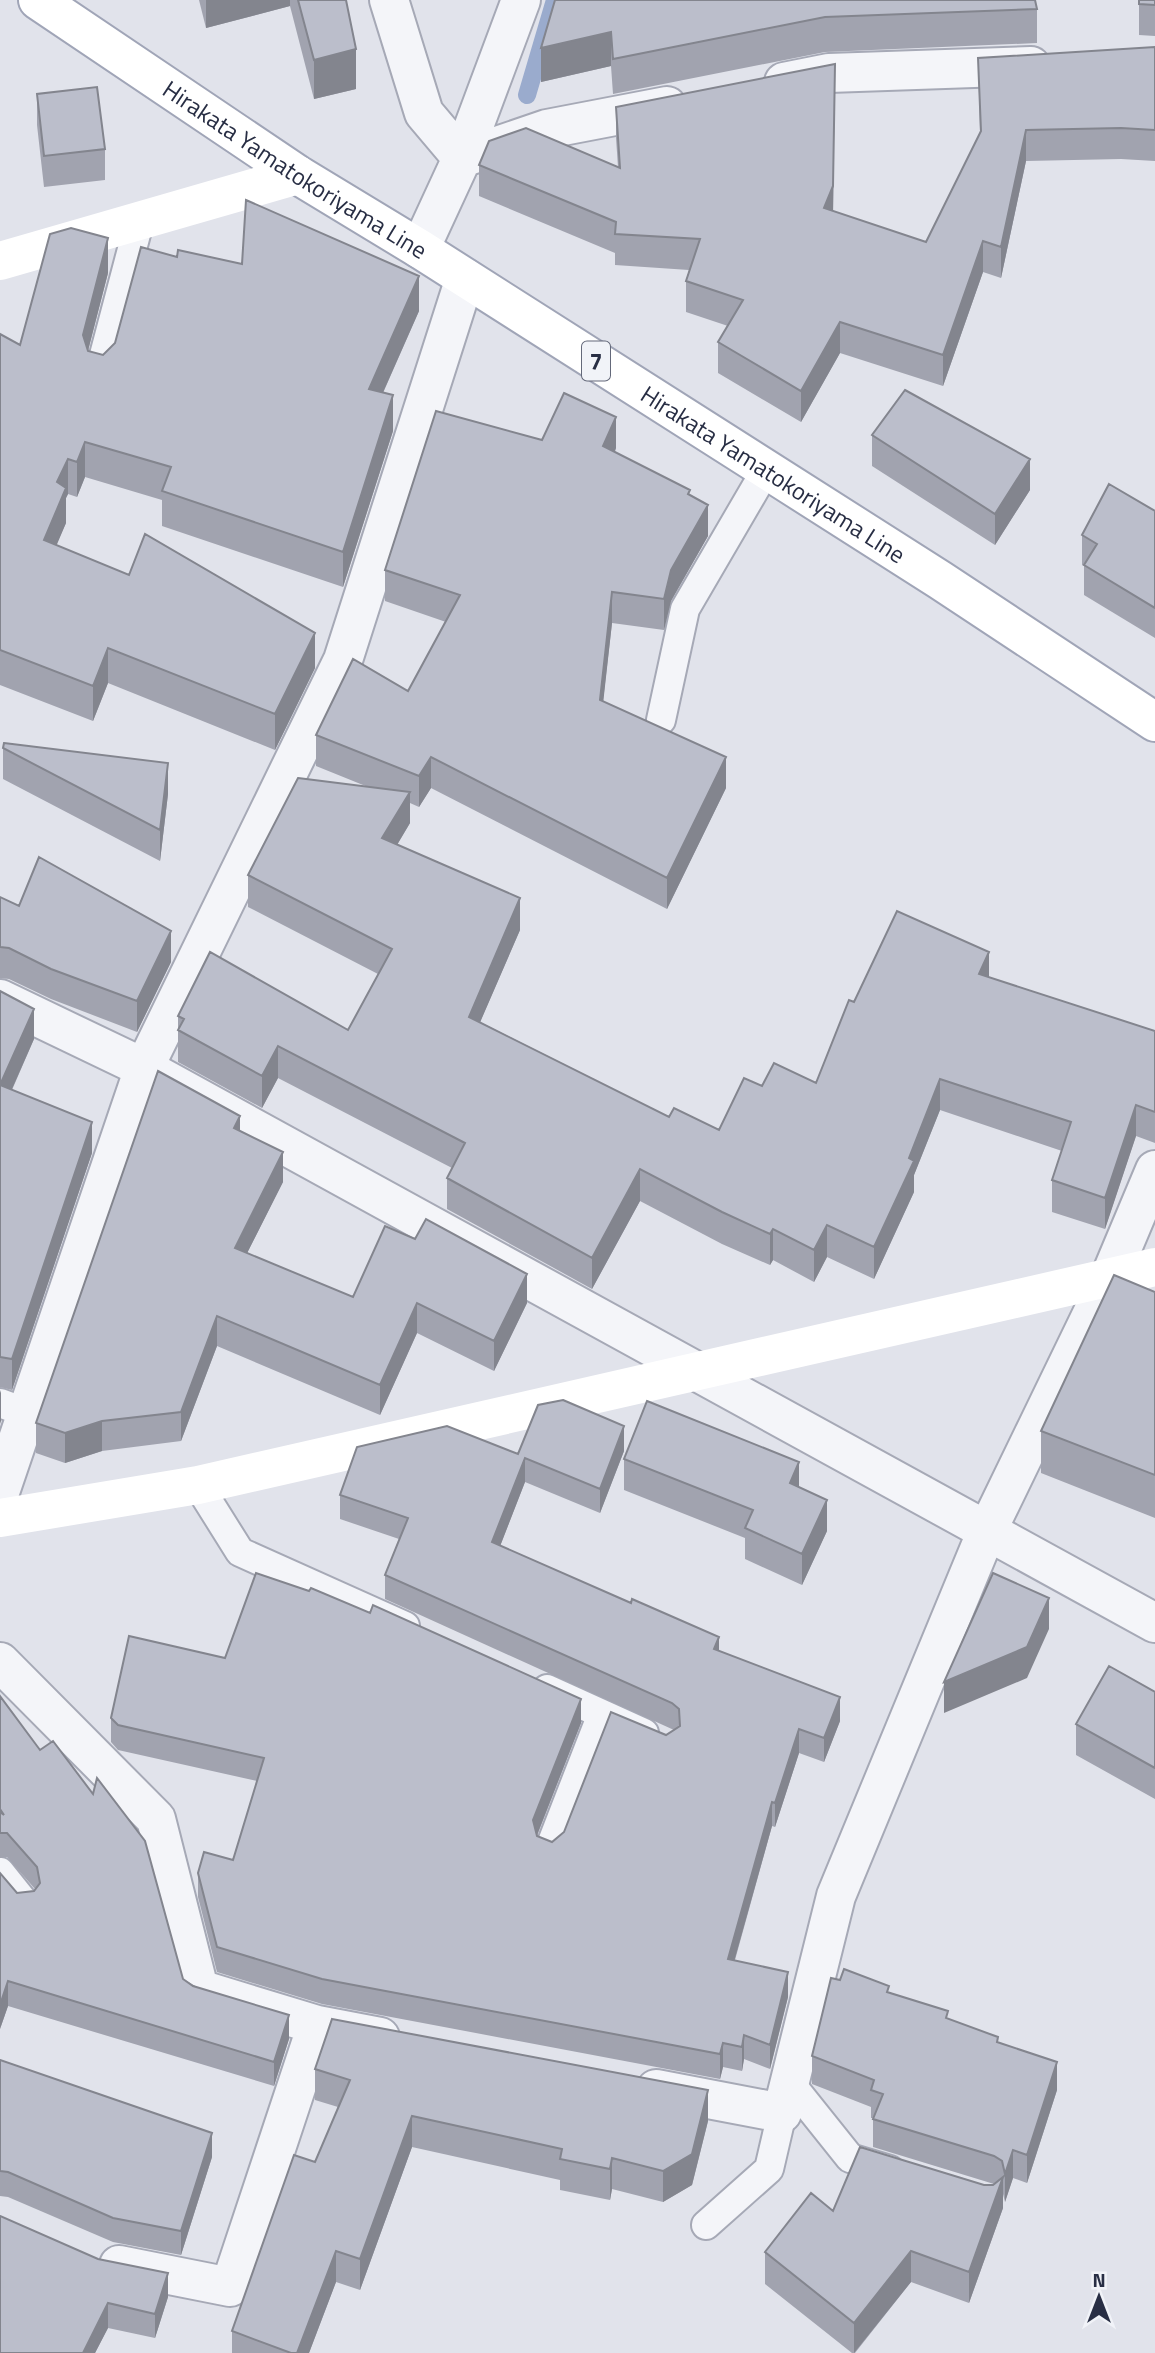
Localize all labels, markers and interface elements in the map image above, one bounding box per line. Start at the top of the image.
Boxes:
street label: Hirakata Yamatokoriyama Line [156,71,434,267]
road number: 7 [582,342,610,380]
street label: Hirakata Yamatokoriyama Line [634,376,913,572]
north arrow [1064,2262,1134,2332]
text: N [1092,2265,1106,2294]

